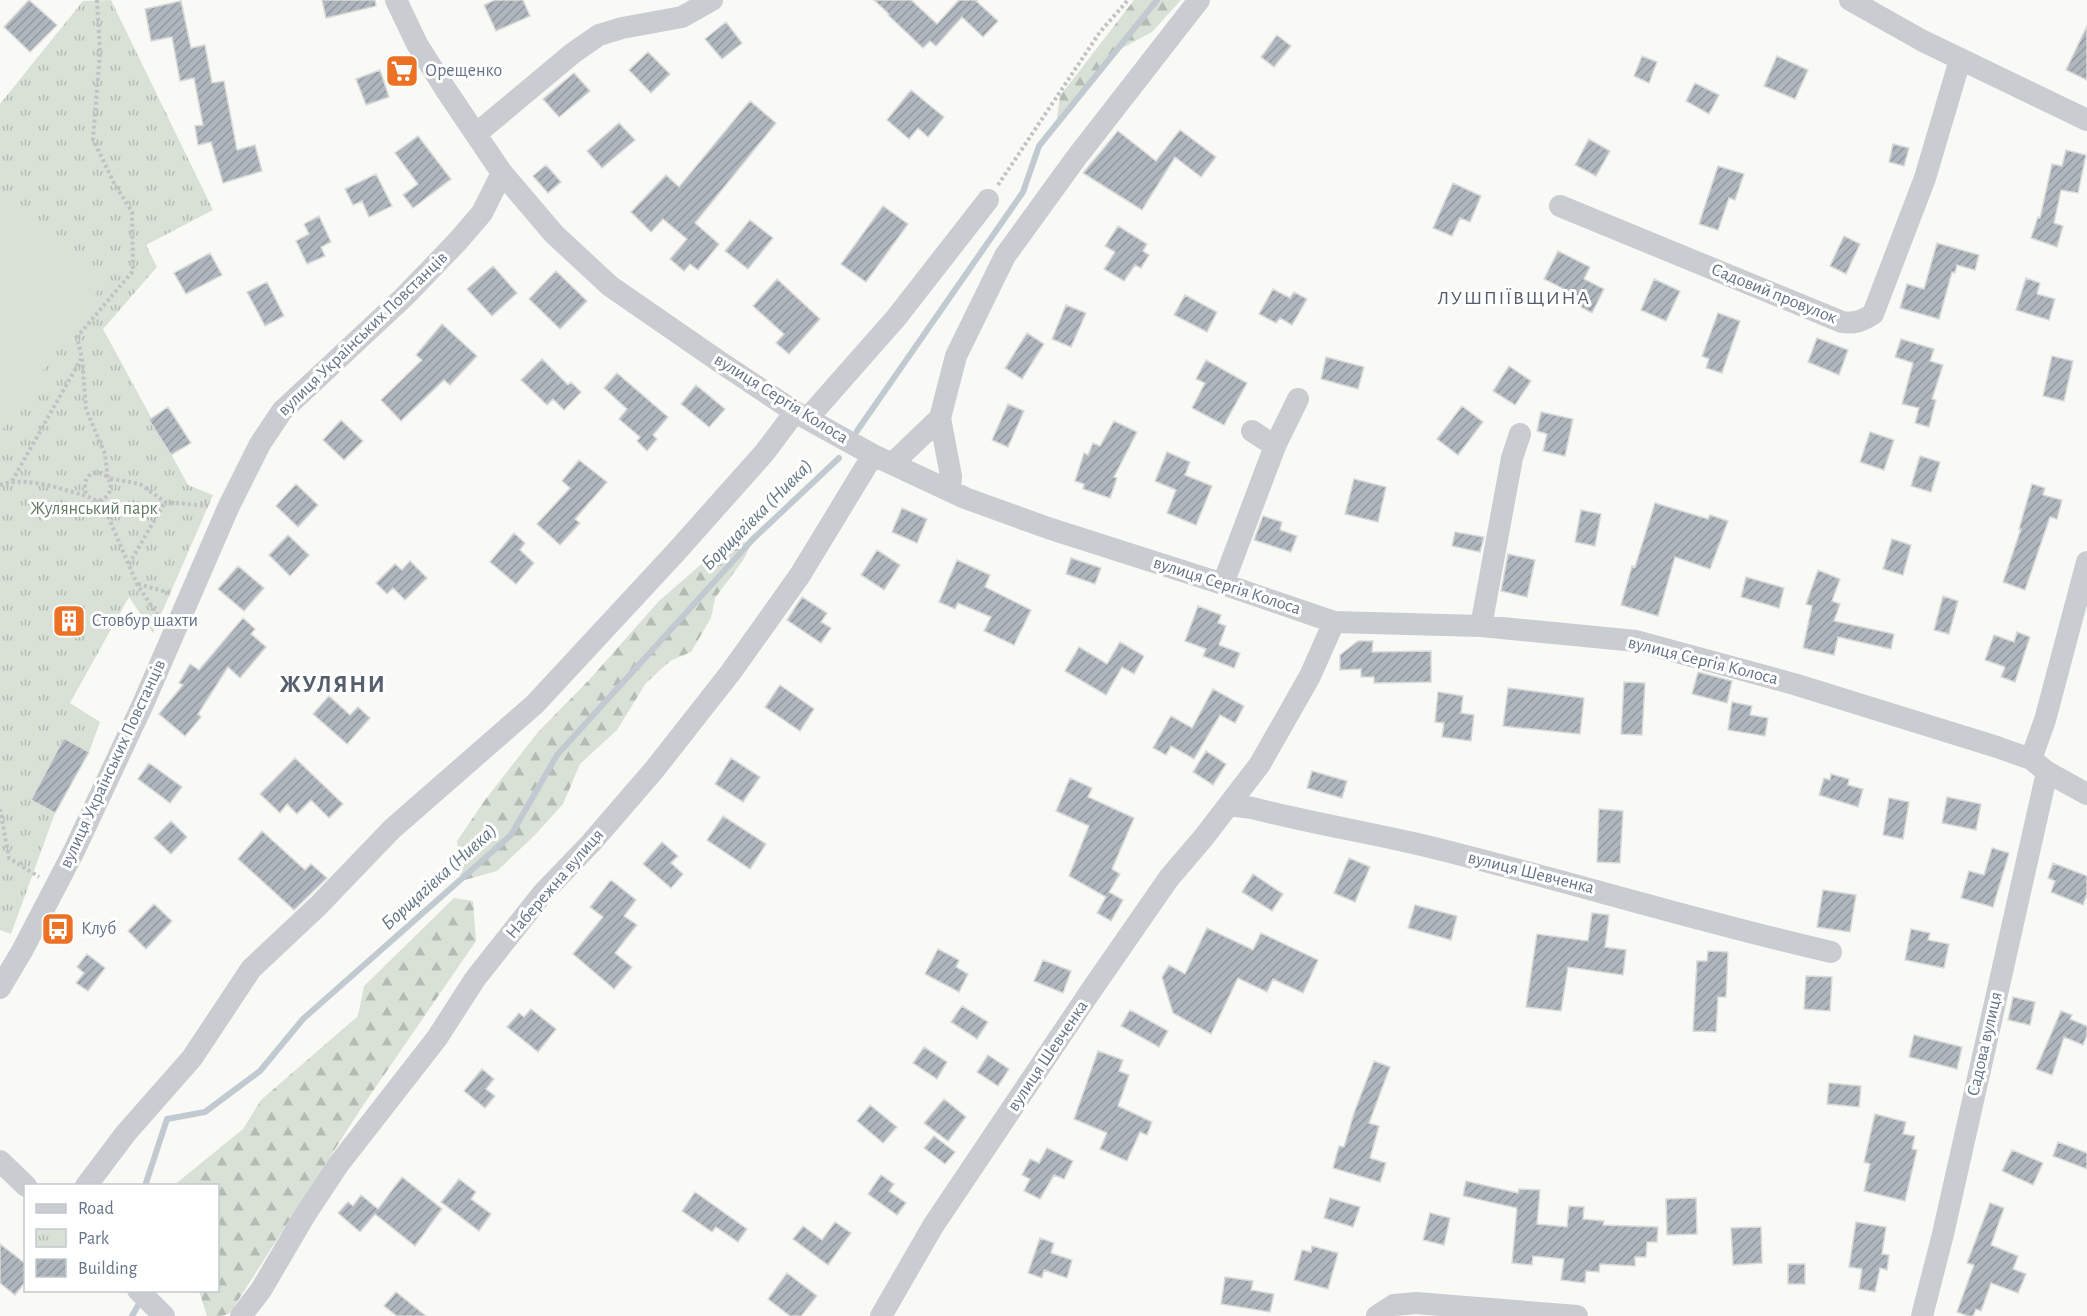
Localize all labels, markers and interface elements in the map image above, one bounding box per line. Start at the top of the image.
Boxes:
supermarket icon: Орещенко [384,53,420,89]
place label: Орещенко [425,62,502,80]
street label: вулиця Українських Повстанців [275,248,451,420]
street label: Садовий провулок [1709,261,1840,328]
district label: ЛУШПІЇВЩИНА [1437,288,1591,308]
street label: вулиця Сергія Колоса [711,351,851,447]
water label: Борщагівка (Нивка) [698,456,816,574]
park label: Жулянський парк [30,500,158,518]
street label: вулиця Сергія Колоса [1151,554,1303,618]
building icon: Cтовбур шахти [51,603,87,639]
place label: Cтовбур шахти [92,611,198,630]
street label: вулиця Сергія Колоса [1626,634,1780,688]
street label: вулиця Українських Повстанців [57,657,169,871]
district label: ЖУЛЯНИ [280,673,386,697]
water label: Борщагівка (Нивка) [377,820,501,934]
street label: Набережна вулиця [502,825,607,942]
street label: вулиця Шевченка [1466,849,1596,897]
bus stop icon: Клуб [40,911,76,947]
place label: Клуб [81,919,116,938]
street label: Садова вулиця [1964,990,2006,1098]
street label: вулиця Шевченка [1004,997,1092,1115]
legend [24,1184,219,1292]
text: Road [78,1200,114,1218]
text: Park [78,1230,110,1248]
text: Building [78,1260,138,1278]

